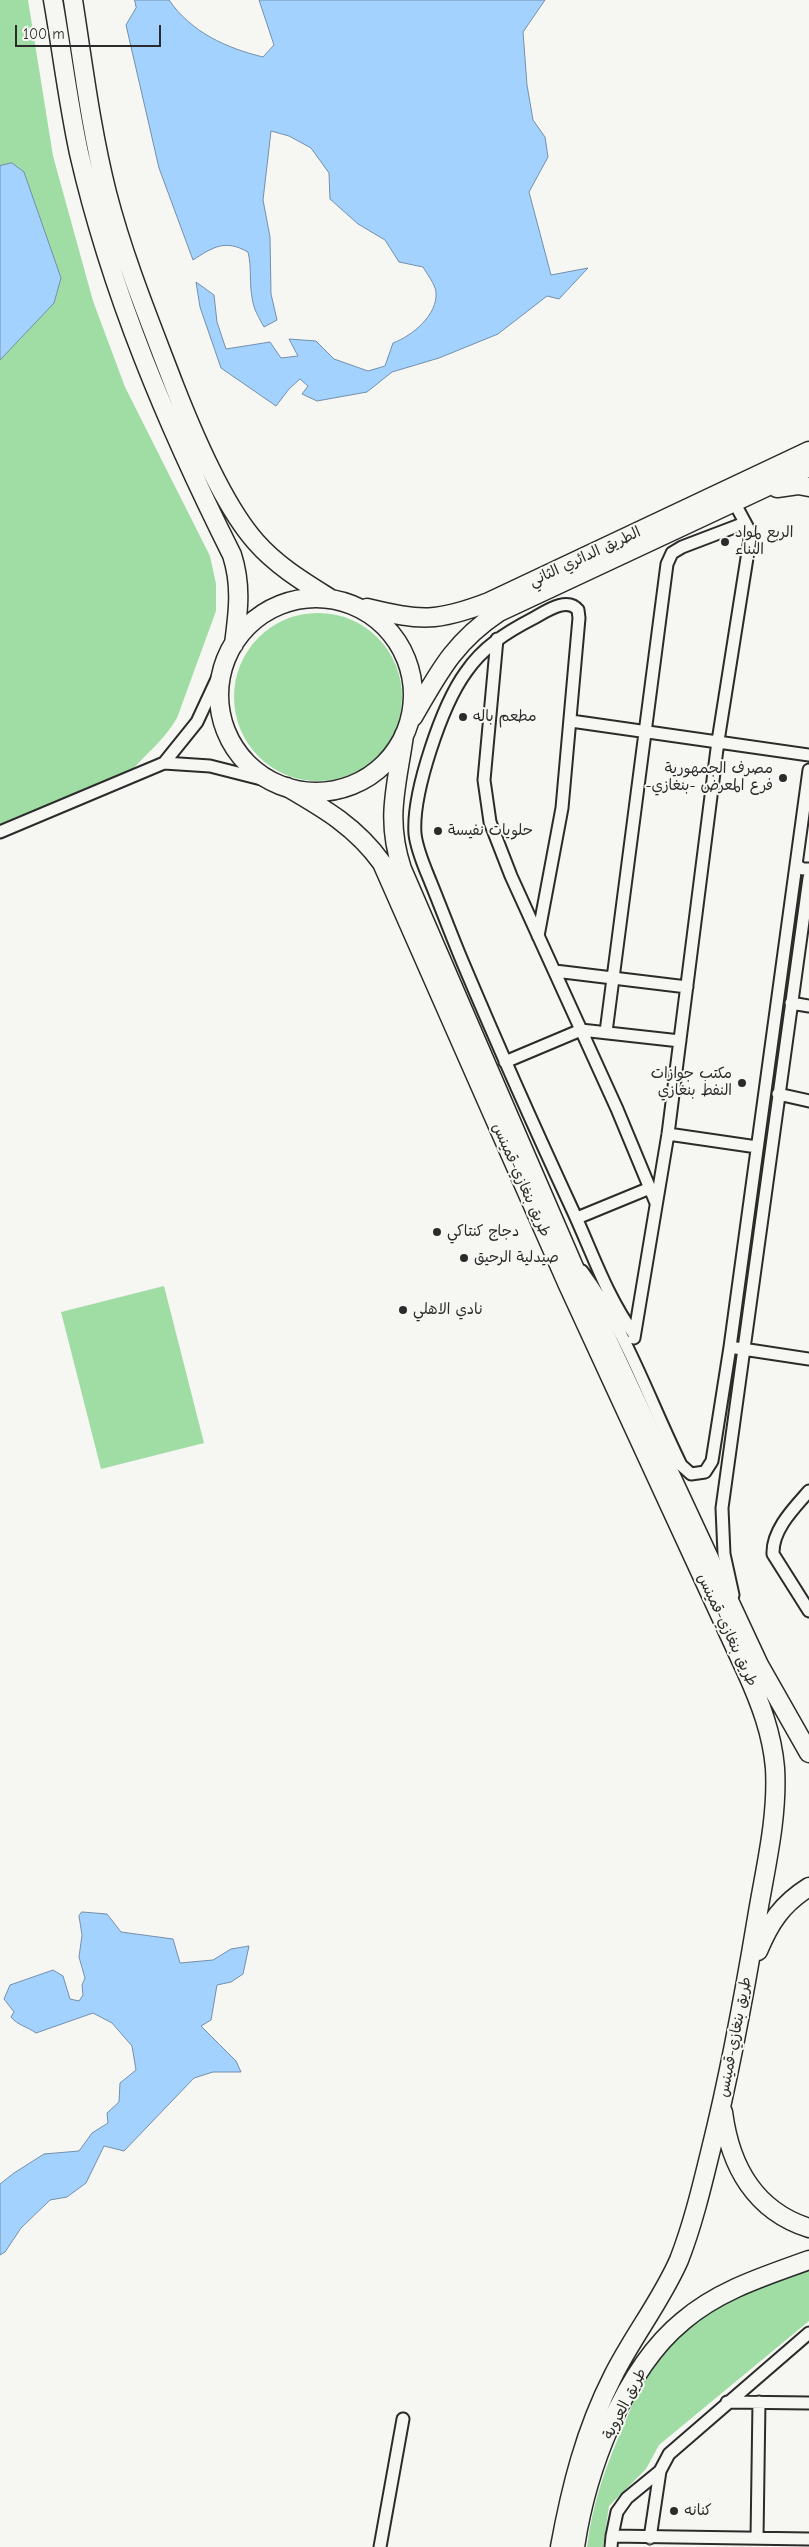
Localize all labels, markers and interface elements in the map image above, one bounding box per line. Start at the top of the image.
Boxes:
scale bar [18,15,164,47]
text: 100 m [23,25,65,43]
street label: الطريق الدائري الثاني [526,523,644,591]
place label: الربع لمواد البناء [735,524,793,559]
marker: الربع لمواد البناء [719,536,731,548]
place label: مطعم باله [473,708,537,726]
marker: مطعم باله [457,711,469,723]
place label: مصرف الجمهورية -فرع المعرض -بنغازي [645,760,773,795]
marker: مصرف الجمهورية -فرع المعرض -بنغازي [777,772,789,784]
place label: حلويات نفيسة [448,822,533,840]
marker: حلويات نفيسة [432,825,444,837]
place label: مكتب جوازات النفط بنغازي [651,1065,732,1100]
marker: مكتب جوازات النفط بنغازي [736,1077,748,1089]
street label: طريق بنغازي-قمينس [488,1120,554,1240]
place label: دجاج كنتاكي [447,1223,519,1241]
marker: دجاج كنتاكي [431,1226,443,1238]
place label: صيدلية الرحيق [474,1249,559,1267]
marker: صيدلية الرحيق [458,1252,470,1264]
place label: نادي الاهلي [413,1301,483,1319]
marker: نادي الاهلي [397,1304,409,1316]
street label: طريق بنغازي-قمينس [693,1571,761,1689]
street label: طريق بنغازي-قمينس [714,1975,756,2099]
street label: طريق العروبة [599,2365,651,2443]
place label: كنانه [684,2502,712,2520]
marker: كنانه [668,2505,680,2517]

